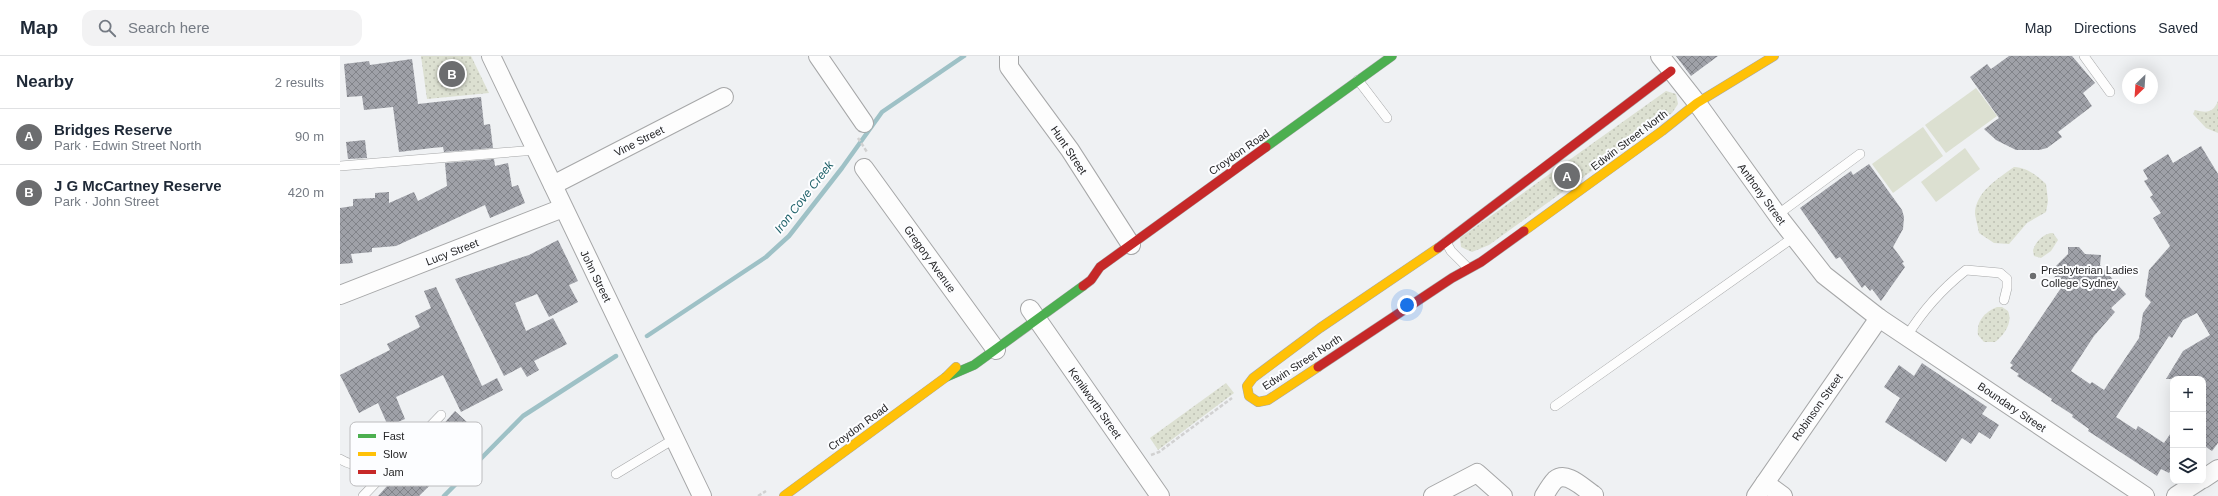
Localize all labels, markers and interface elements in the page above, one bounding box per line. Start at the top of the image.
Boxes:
search box [82,10,362,46]
text: Map [20,17,58,38]
icon: search [96,17,118,39]
text: Search here [128,19,210,36]
text: Map [2025,20,2052,36]
text: Directions [2074,20,2136,36]
text: Saved [2158,20,2198,36]
pin: B [439,59,465,89]
north arrow [2122,68,2158,104]
text: Nearby [16,72,74,91]
text: 2 results [275,75,324,90]
street label: Edwin Street North [1589,107,1669,173]
text: Bridges Reserve [54,121,172,138]
street label: Vine Street [612,123,666,159]
street label: Hunt Street [1048,124,1090,176]
street label: Croydon Road [1207,127,1271,177]
text: A [24,129,34,144]
text: 90 m [295,129,324,144]
text: Park · Edwin Street North [54,138,201,153]
water label: Iron Cove Creek [772,157,837,236]
pin: A [1554,161,1580,191]
street label: Anthony Street [1736,161,1788,227]
text: J G McCartney Reserve [54,177,222,194]
text: B [24,185,34,200]
text: 420 m [288,185,324,200]
text: Park · John Street [54,194,159,209]
street label: Gregory Avenue [902,223,958,295]
street label: Lucy Street [424,236,480,268]
street label: John Street [578,248,614,304]
place label: Presbyterian Ladies College Sydney [2041,264,2139,289]
marker: Presbyterian Ladies College Sydney [2028,271,2038,281]
your location [1397,295,1417,315]
street label: Edwin Street North [1260,332,1344,392]
street label: Kenilworth Street [1066,365,1124,441]
street label: Robinson Street [1789,371,1845,443]
map controls [2170,376,2206,484]
button: + [2170,376,2206,412]
street label: Boundary Street [1976,380,2048,434]
street label: Croydon Road [826,401,890,453]
button: − [2170,412,2206,448]
legend [350,422,482,486]
text: Fast [383,430,404,442]
text: Slow [383,448,407,460]
button: layers [2170,448,2206,484]
text: Jam [383,466,404,478]

